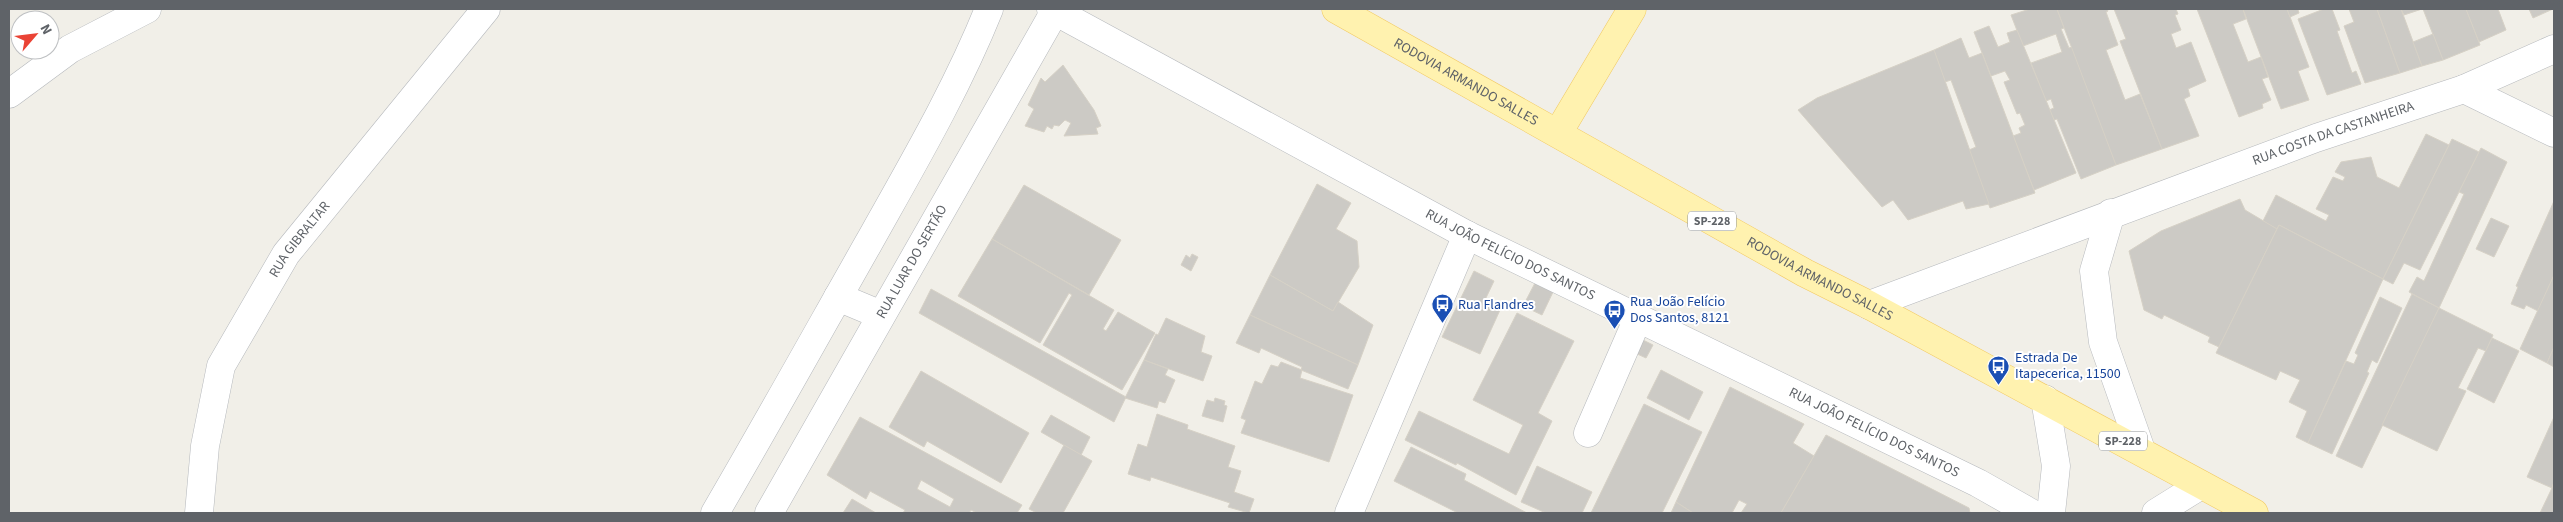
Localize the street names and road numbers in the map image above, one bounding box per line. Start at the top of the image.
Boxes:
street label: RODOVIA ARMANDO SALLES [1390,33,1542,131]
street label: RUA COSTA DA CASTANHEIRA [2250,96,2417,171]
street label: RUA GIBRALTAR [264,197,335,281]
street label: RUA LUAR DO SERTÃO [872,201,952,322]
street label: RUA JOÃO FELÍCIO DOS SANTOS [1422,204,1599,306]
road number: SP-228 [1688,212,1736,230]
street label: RODOVIA ARMANDO SALLES [1743,232,1896,326]
street label: RUA JOÃO FELÍCIO DOS SANTOS [1785,383,1963,483]
road number: SP-228 [2099,432,2147,451]

